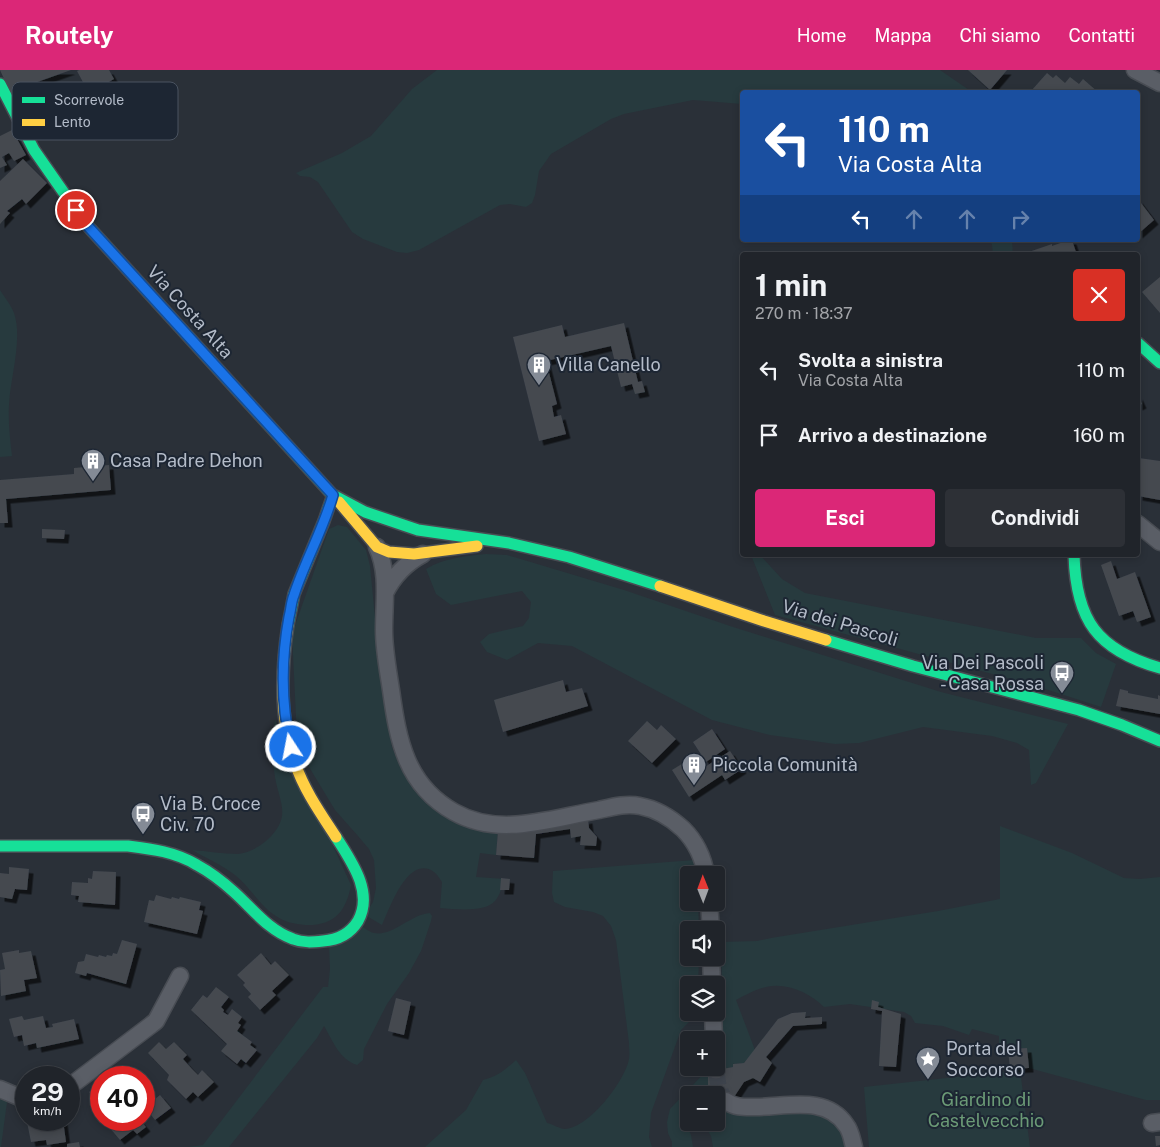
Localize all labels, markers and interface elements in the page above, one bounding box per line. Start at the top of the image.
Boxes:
text: Routely [25,21,114,49]
text: Home [797,25,846,46]
text: Mappa [874,25,932,46]
text: Chi siamo [960,25,1040,46]
text: Contatti [1068,25,1135,46]
legend [12,82,178,140]
text: Scorrevole [54,92,124,108]
text: 110 m [838,109,930,150]
icon: left [755,110,820,175]
text: Lento [54,114,91,130]
text: Via Costa Alta [838,151,982,177]
pin [55,189,97,231]
icon: arrive [62,196,90,224]
icon: left [847,205,875,233]
icon: ahead [900,205,928,233]
icon: ahead [953,205,981,233]
icon: right [1006,205,1034,233]
street label: Via Costa Alta [143,261,238,363]
text: 1 min [755,267,827,303]
button: close [1073,269,1125,321]
text: 270 m · 18:37 [755,304,853,323]
text: Svolta a sinistra [798,349,943,371]
building icon: Villa Canello [526,352,552,386]
place label: Villa Canello [556,354,661,375]
icon: left [755,356,783,384]
text: 110 m [1077,359,1125,381]
text: Via Costa Alta [798,371,903,390]
icon: arrive [755,421,783,449]
text: Arrivo a destinazione [798,424,987,446]
text: 160 m [1073,424,1125,446]
building icon: Casa Padre Dehon [80,448,106,482]
place label: Casa Padre Dehon [110,450,263,471]
button: Esci [755,489,935,547]
button: Condividi [945,489,1125,547]
street label: Via dei Pascoli [780,595,901,650]
place label: Via Dei Pascoli - Casa Rossa [922,652,1044,694]
bus stop icon: Via Dei Pascoli - Casa Rossa [1049,660,1075,694]
position arrow [264,720,316,772]
building icon: Piccola Comunità [681,752,707,786]
place label: Piccola Comunità [712,754,858,775]
place label: Via B. Croce Civ. 70 [160,793,261,835]
bus stop icon: Via B. Croce Civ. 70 [130,801,156,835]
north arrow [680,866,725,911]
map controls [680,866,725,1131]
button: sound [680,921,725,966]
button: layers [680,976,725,1021]
button: + [680,1031,725,1076]
place label: Porta del Soccorso [946,1038,1024,1080]
place icon: Porta del Soccorso [915,1046,941,1080]
speed limit sign: 40 [90,1066,155,1131]
text: 29 [31,1077,64,1107]
button: − [680,1086,725,1131]
park label: Giardino di Castelvecchio [928,1089,1044,1131]
text: km/h [33,1104,62,1118]

